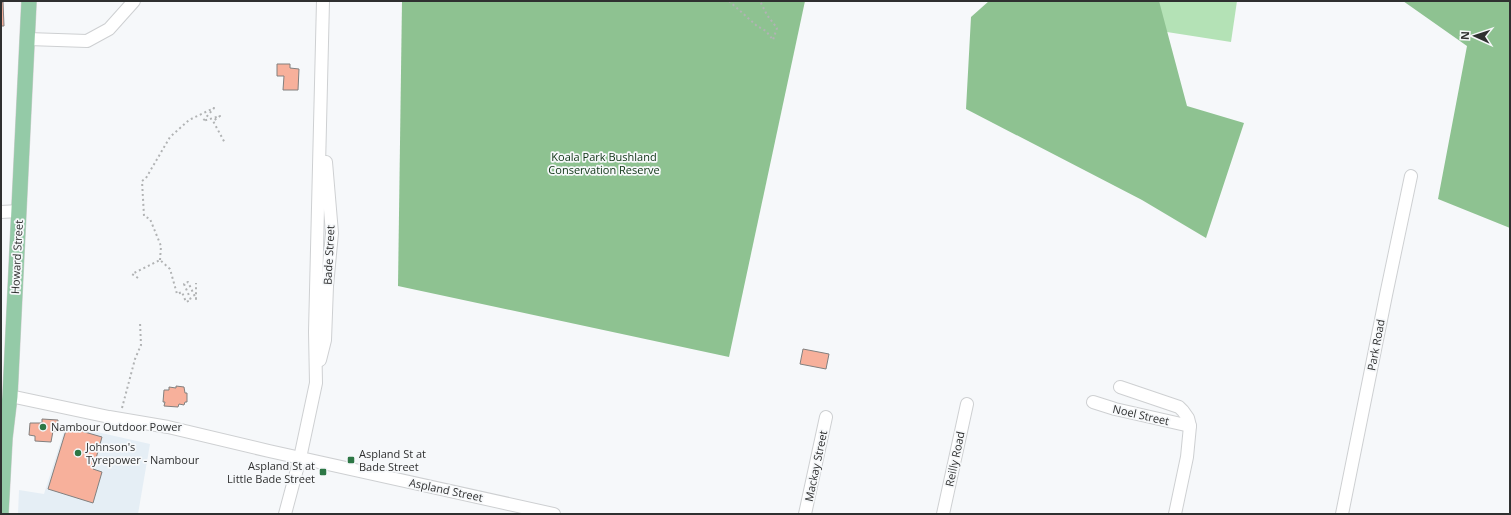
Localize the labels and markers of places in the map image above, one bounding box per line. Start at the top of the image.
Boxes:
place label: Nambour Outdoor Power [51,419,183,434]
marker: Nambour Outdoor Power [38,422,48,432]
place label: Johnson's Tyrepower - Nambour [85,439,200,467]
place label: Aspland St at Bade Street [359,446,426,474]
marker: Johnson's Tyrepower - Nambour [73,448,83,458]
marker: Aspland St at Bade Street [346,455,356,465]
place label: Aspland St at Little Bade Street [227,458,315,486]
marker: Aspland St at Little Bade Street [318,467,328,477]

